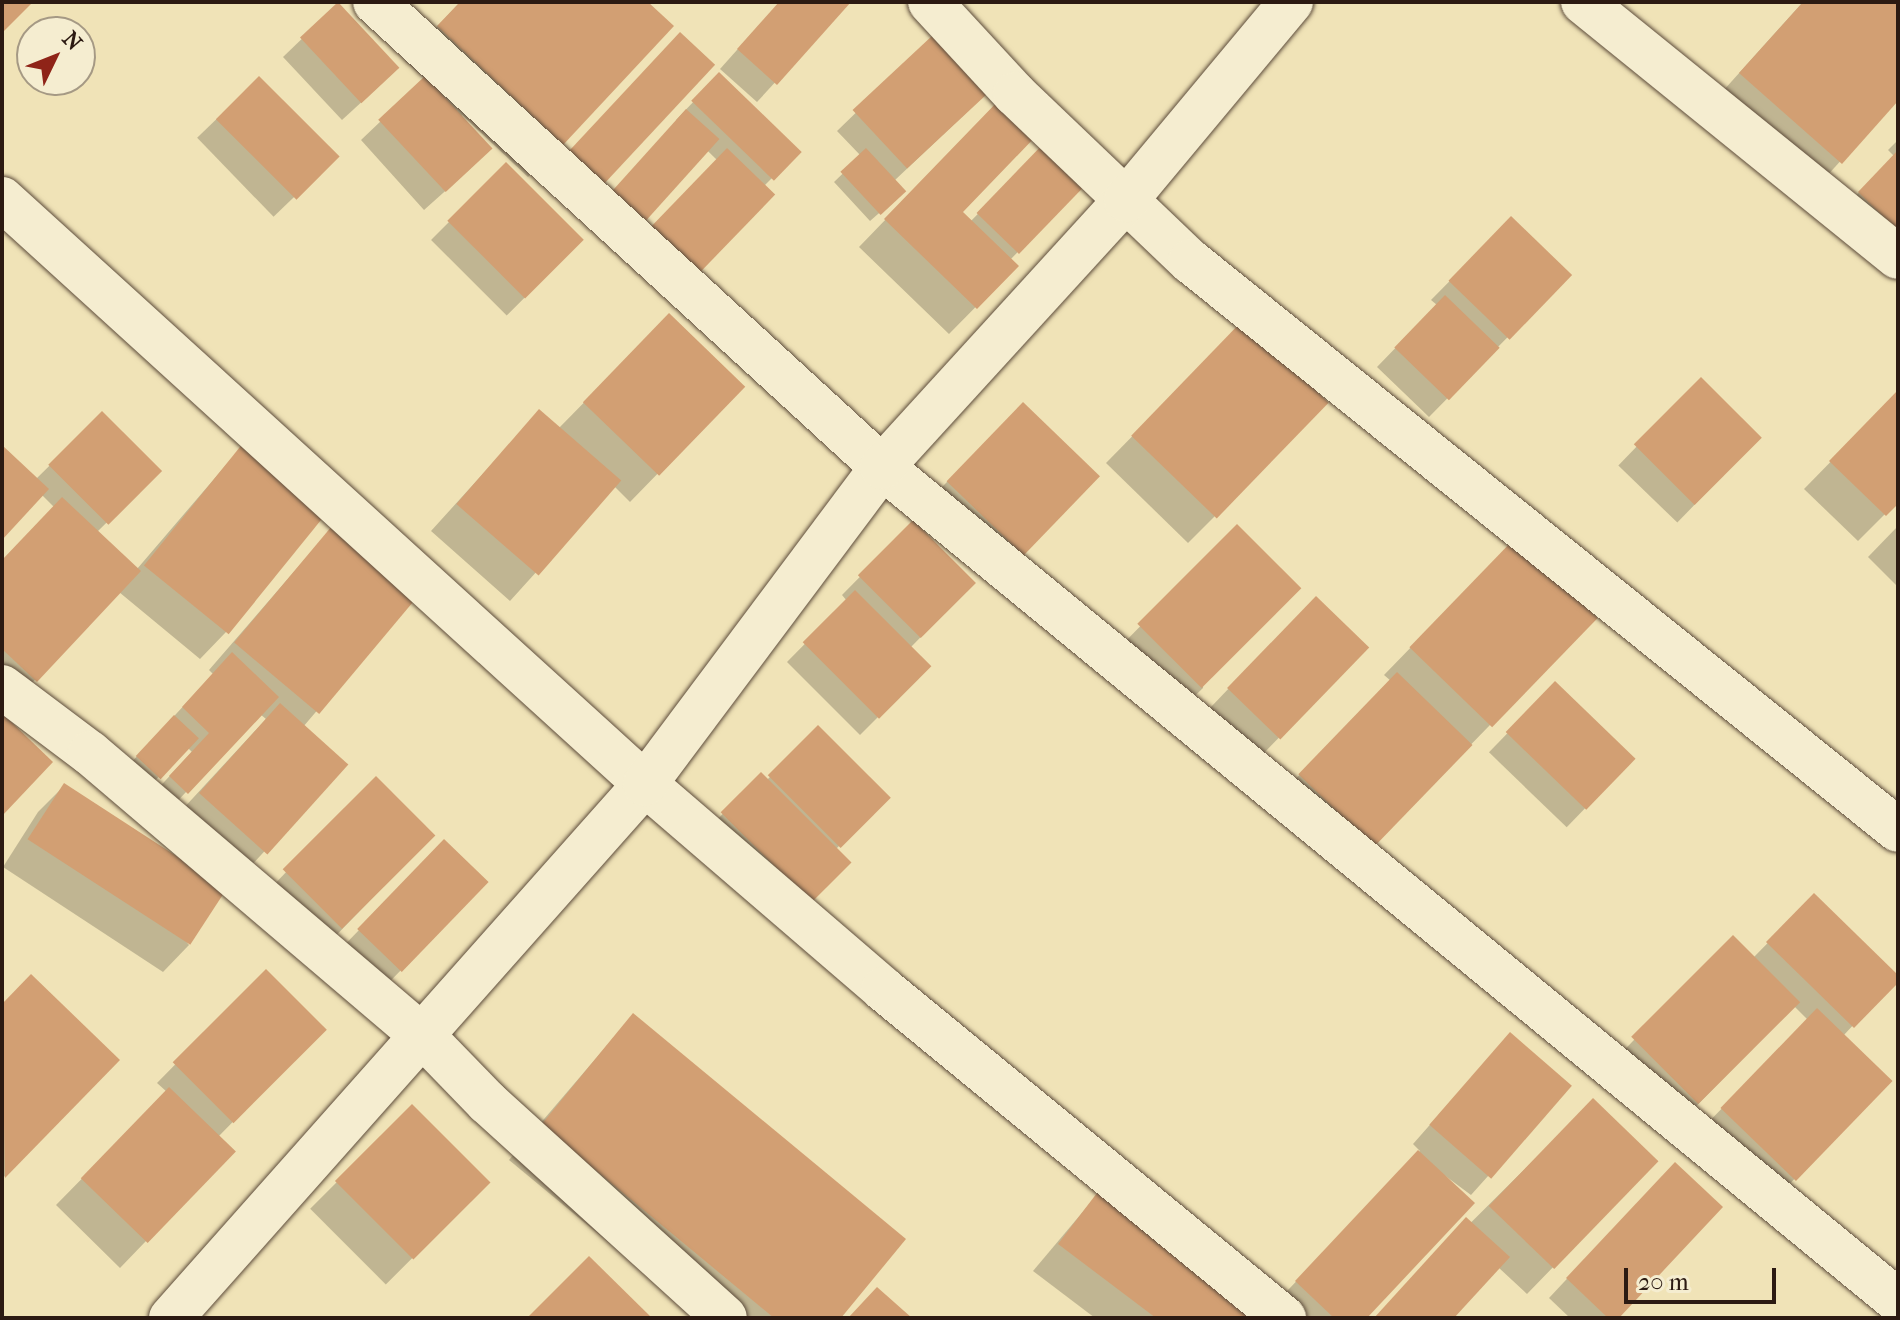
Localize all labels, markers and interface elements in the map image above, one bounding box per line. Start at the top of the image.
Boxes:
north arrow [16,16,96,96]
text: N [57,26,87,56]
scale bar [1628,1252,1780,1302]
text: 20 m [1638,1268,1689,1296]

